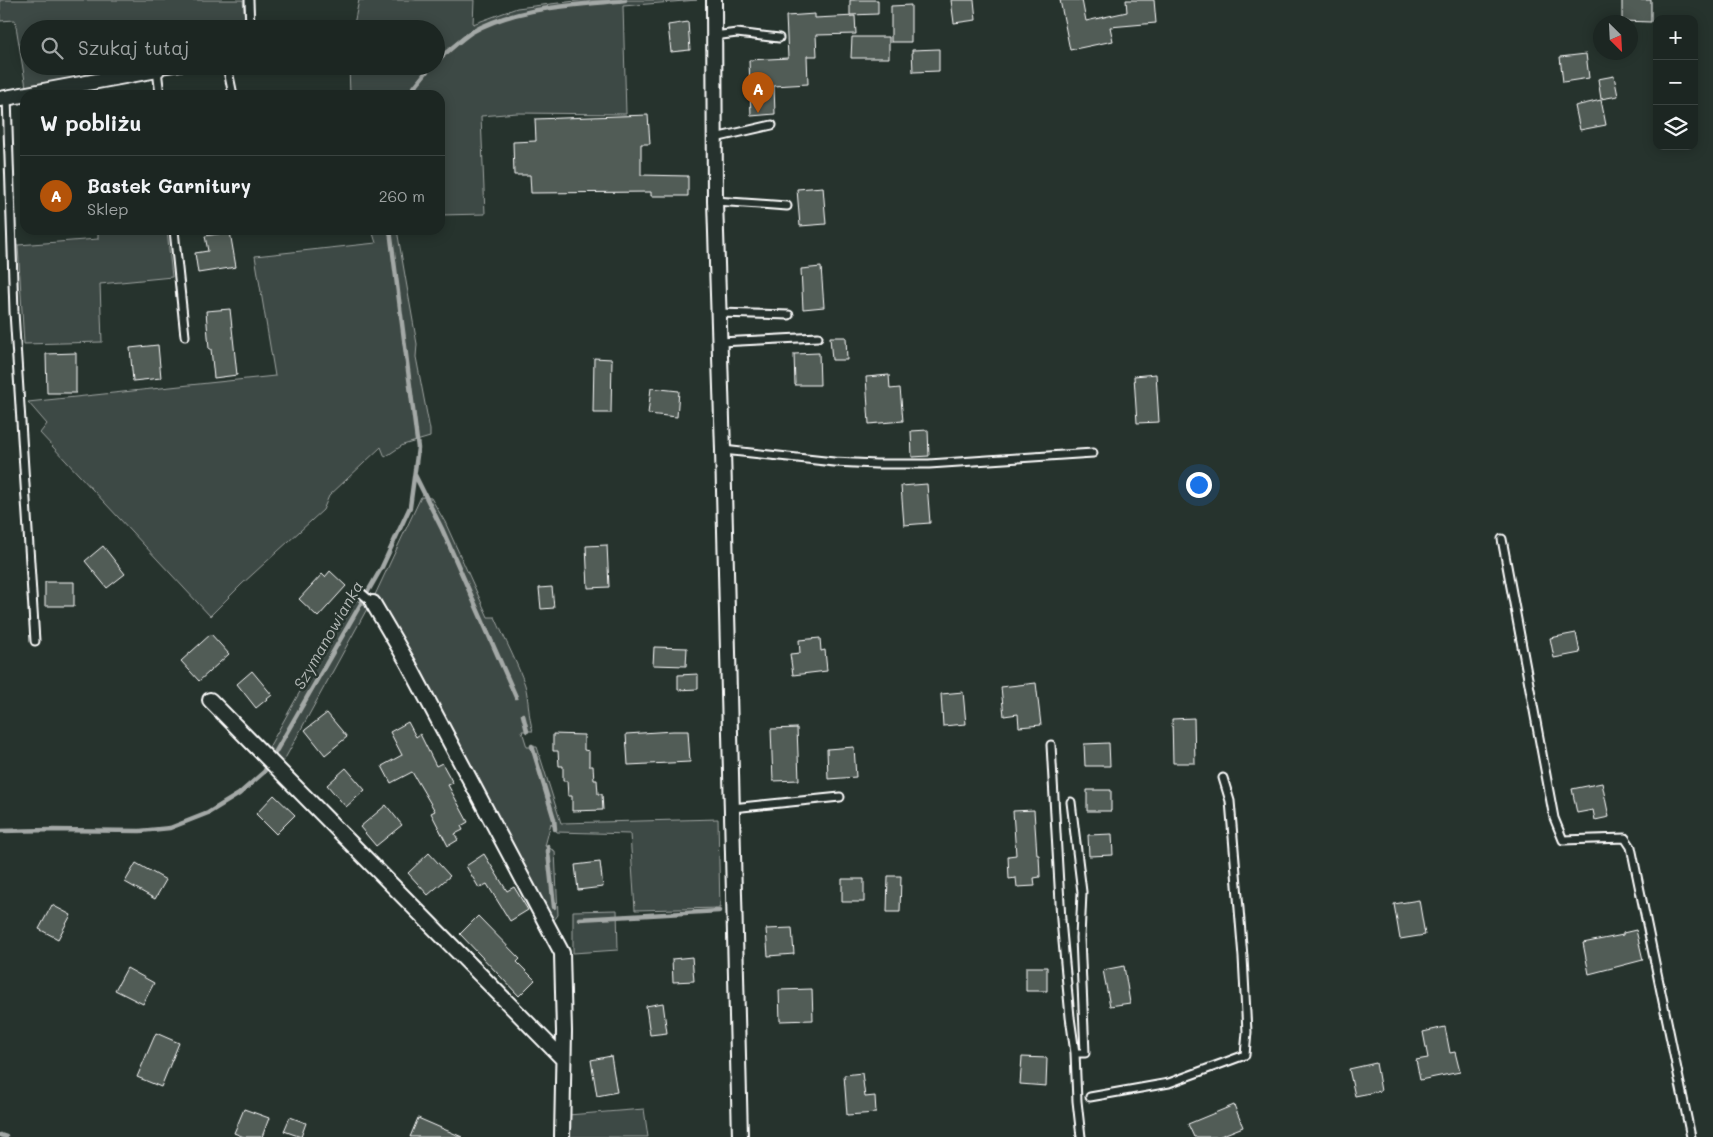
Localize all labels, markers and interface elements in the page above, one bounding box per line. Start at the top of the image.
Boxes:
north arrow [1593,15,1638,60]
map controls [1653,15,1698,150]
button: + [1653,15,1698,60]
search box [20,20,445,75]
icon: search [38,34,66,62]
text: Szukaj tutaj [78,35,189,60]
button: − [1653,60,1698,105]
pin: A [742,72,774,113]
button: layers [1653,105,1698,150]
text: W pobliżu [40,109,141,136]
text: Bastek Garnitury [87,173,251,198]
text: A [50,185,62,206]
text: 260 m [379,185,425,206]
text: Sklep [87,198,128,219]
your location [1186,472,1212,498]
water label: Szymanowianka [288,577,367,693]

